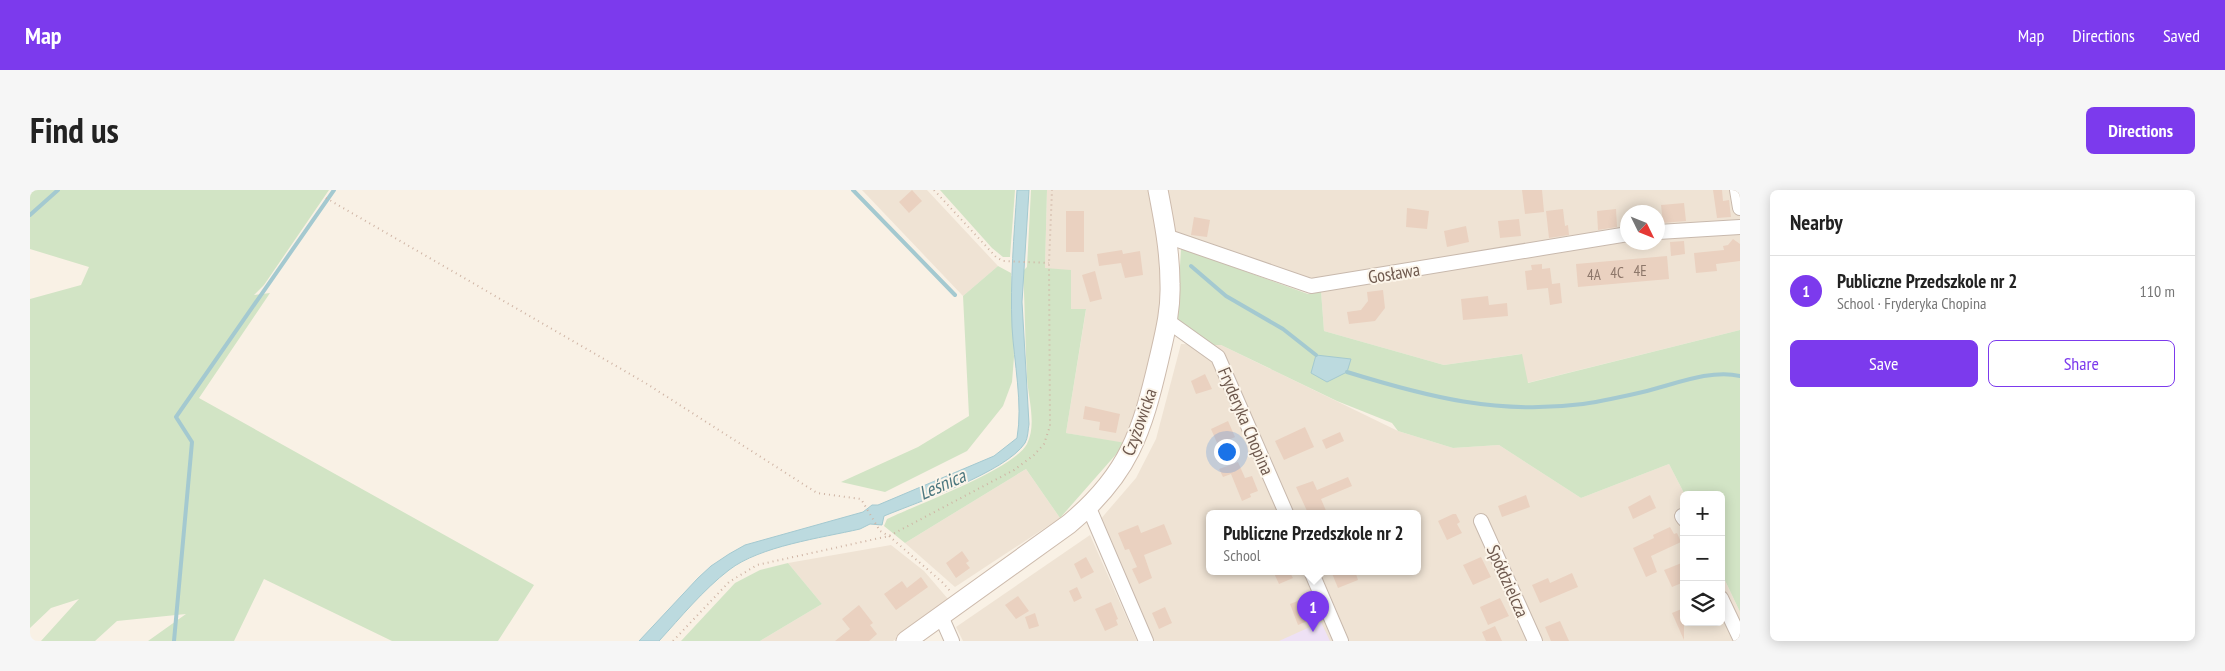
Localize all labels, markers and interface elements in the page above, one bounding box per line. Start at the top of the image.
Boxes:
text: Map [25,20,62,51]
text: Map [2018,24,2044,47]
text: Directions [2072,24,2135,47]
text: Saved [2163,24,2200,47]
text: Find us [30,107,119,153]
button: Directions [2086,107,2195,154]
north arrow [1620,205,1665,250]
text: Nearby [1790,209,1843,236]
street label: Gosława [1367,258,1421,288]
house number: 4E [1633,261,1647,280]
house number: 4C [1610,263,1624,282]
house number: 4A [1587,265,1602,284]
text: Publiczne Przedszkole nr 2 [1837,269,2017,293]
text: 1 [1802,281,1810,301]
text: 110 m [2140,281,2175,301]
text: School · Fryderyka Chopina [1837,293,1986,313]
button: Save [1790,340,1978,387]
button: Share [1988,340,2175,387]
street label: Fryderyka Chopina [1213,364,1279,478]
street label: Czyżowicka [1116,385,1162,459]
your location [1214,439,1240,465]
water label: Leśnica [915,463,970,505]
map controls [1680,491,1725,626]
button: + [1680,491,1725,536]
popup [1206,510,1421,575]
text: Publiczne Przedszkole nr 2 [1223,521,1404,545]
button: − [1680,536,1725,581]
street label: Spółdzielcza [1482,541,1534,621]
text: School [1223,545,1260,565]
button: layers [1680,581,1725,626]
pin: 1 [1297,591,1329,632]

